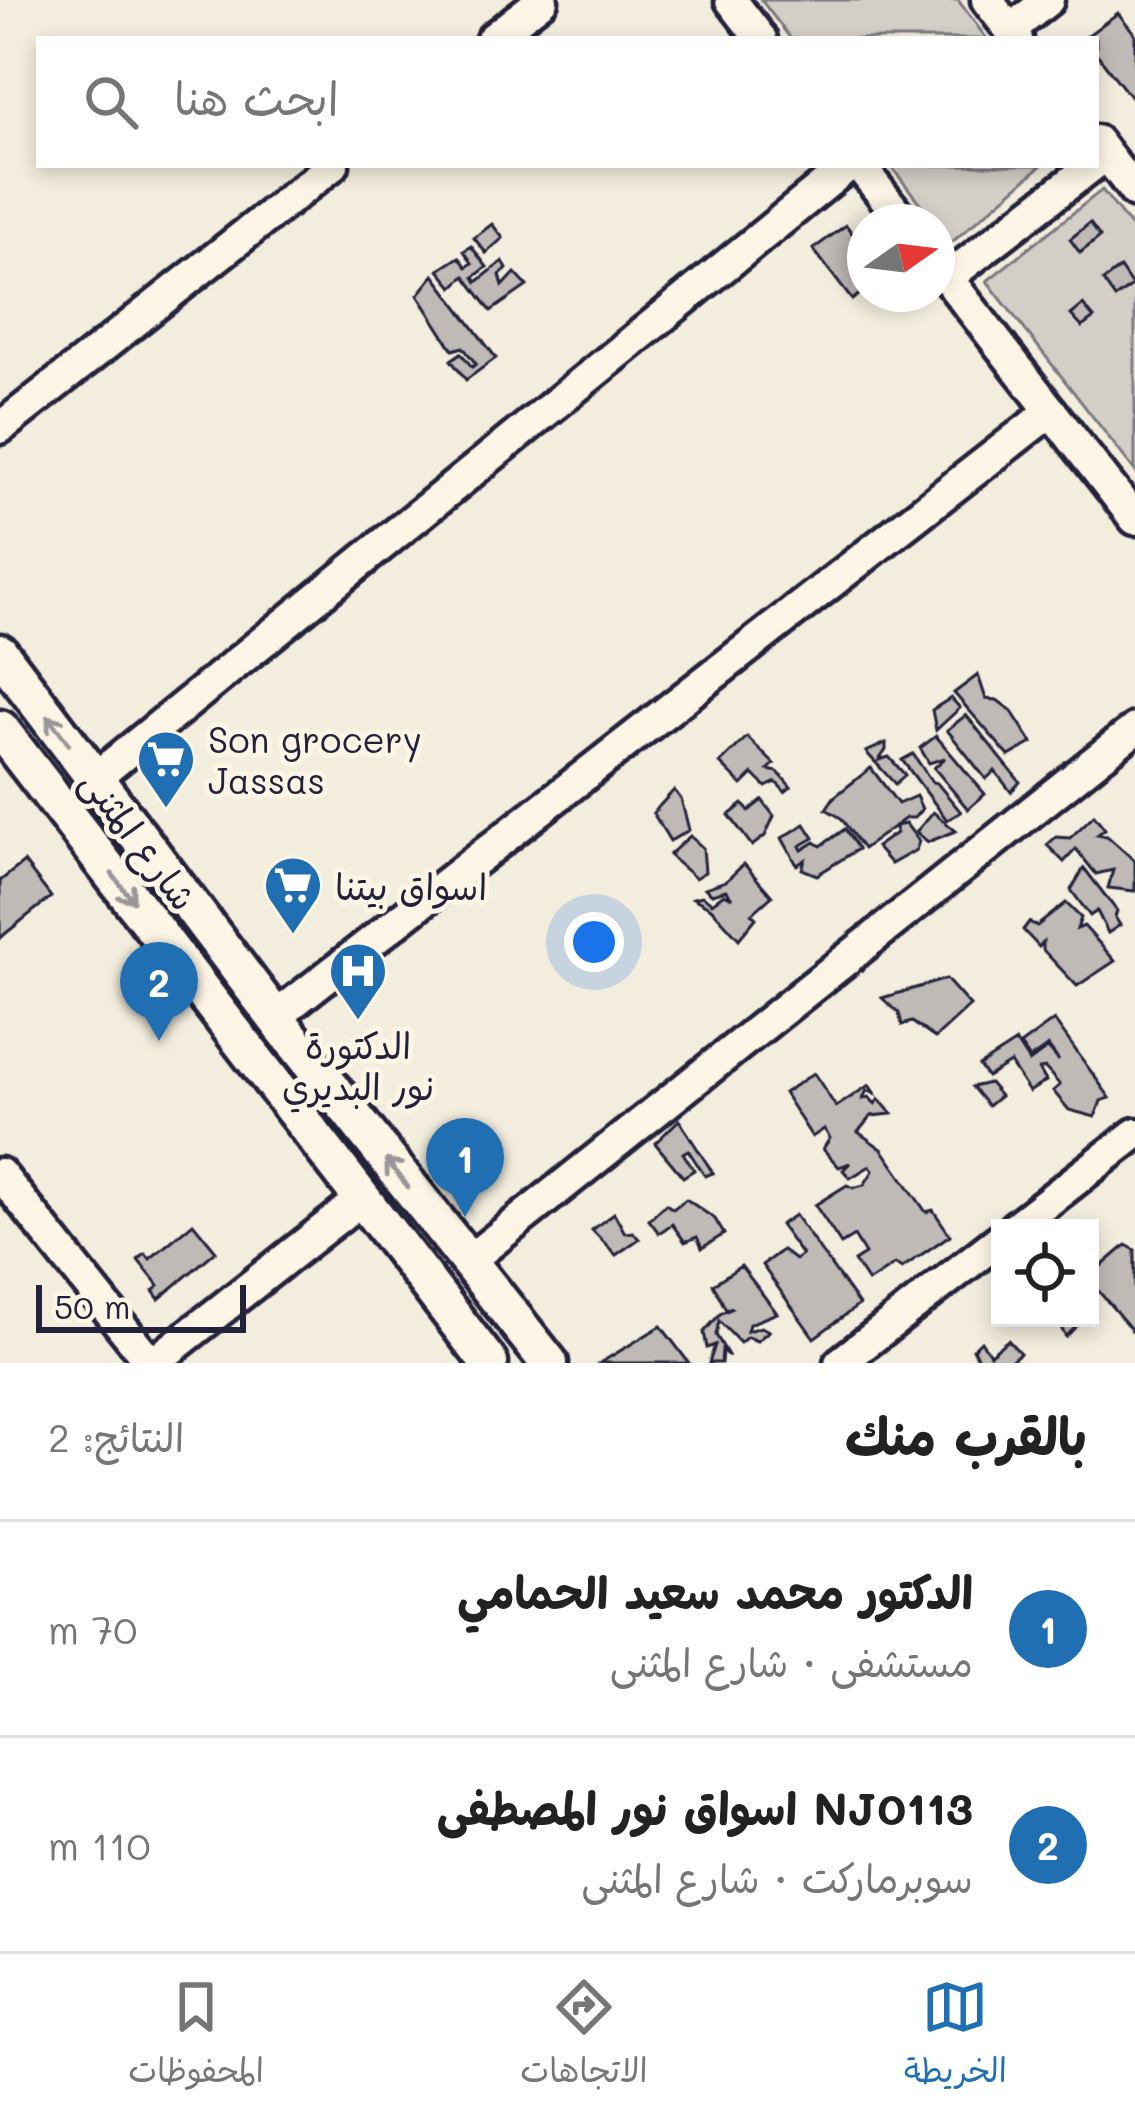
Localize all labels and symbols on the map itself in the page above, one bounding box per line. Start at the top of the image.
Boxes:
north arrow [847,204,955,312]
one-way arrow [45,714,71,747]
place label: Son grocery Jassas [208,715,422,803]
supermarket icon: Son grocery Jassas [135,728,197,810]
street label: شارع المثنى [68,759,208,921]
supermarket icon: اسواق بيتنا [262,854,324,936]
place label: اسواق بيتنا [335,862,487,909]
one-way arrow [109,871,136,903]
your location [564,912,624,972]
hospital icon: الدكتورة نور البديري [327,940,389,1022]
pin: 2 [120,942,198,1041]
place label: الدكتورة نور البديري [282,1021,434,1113]
pin: 1 [426,1118,504,1217]
one-way arrow [385,1157,410,1190]
scale bar [36,1279,246,1332]

